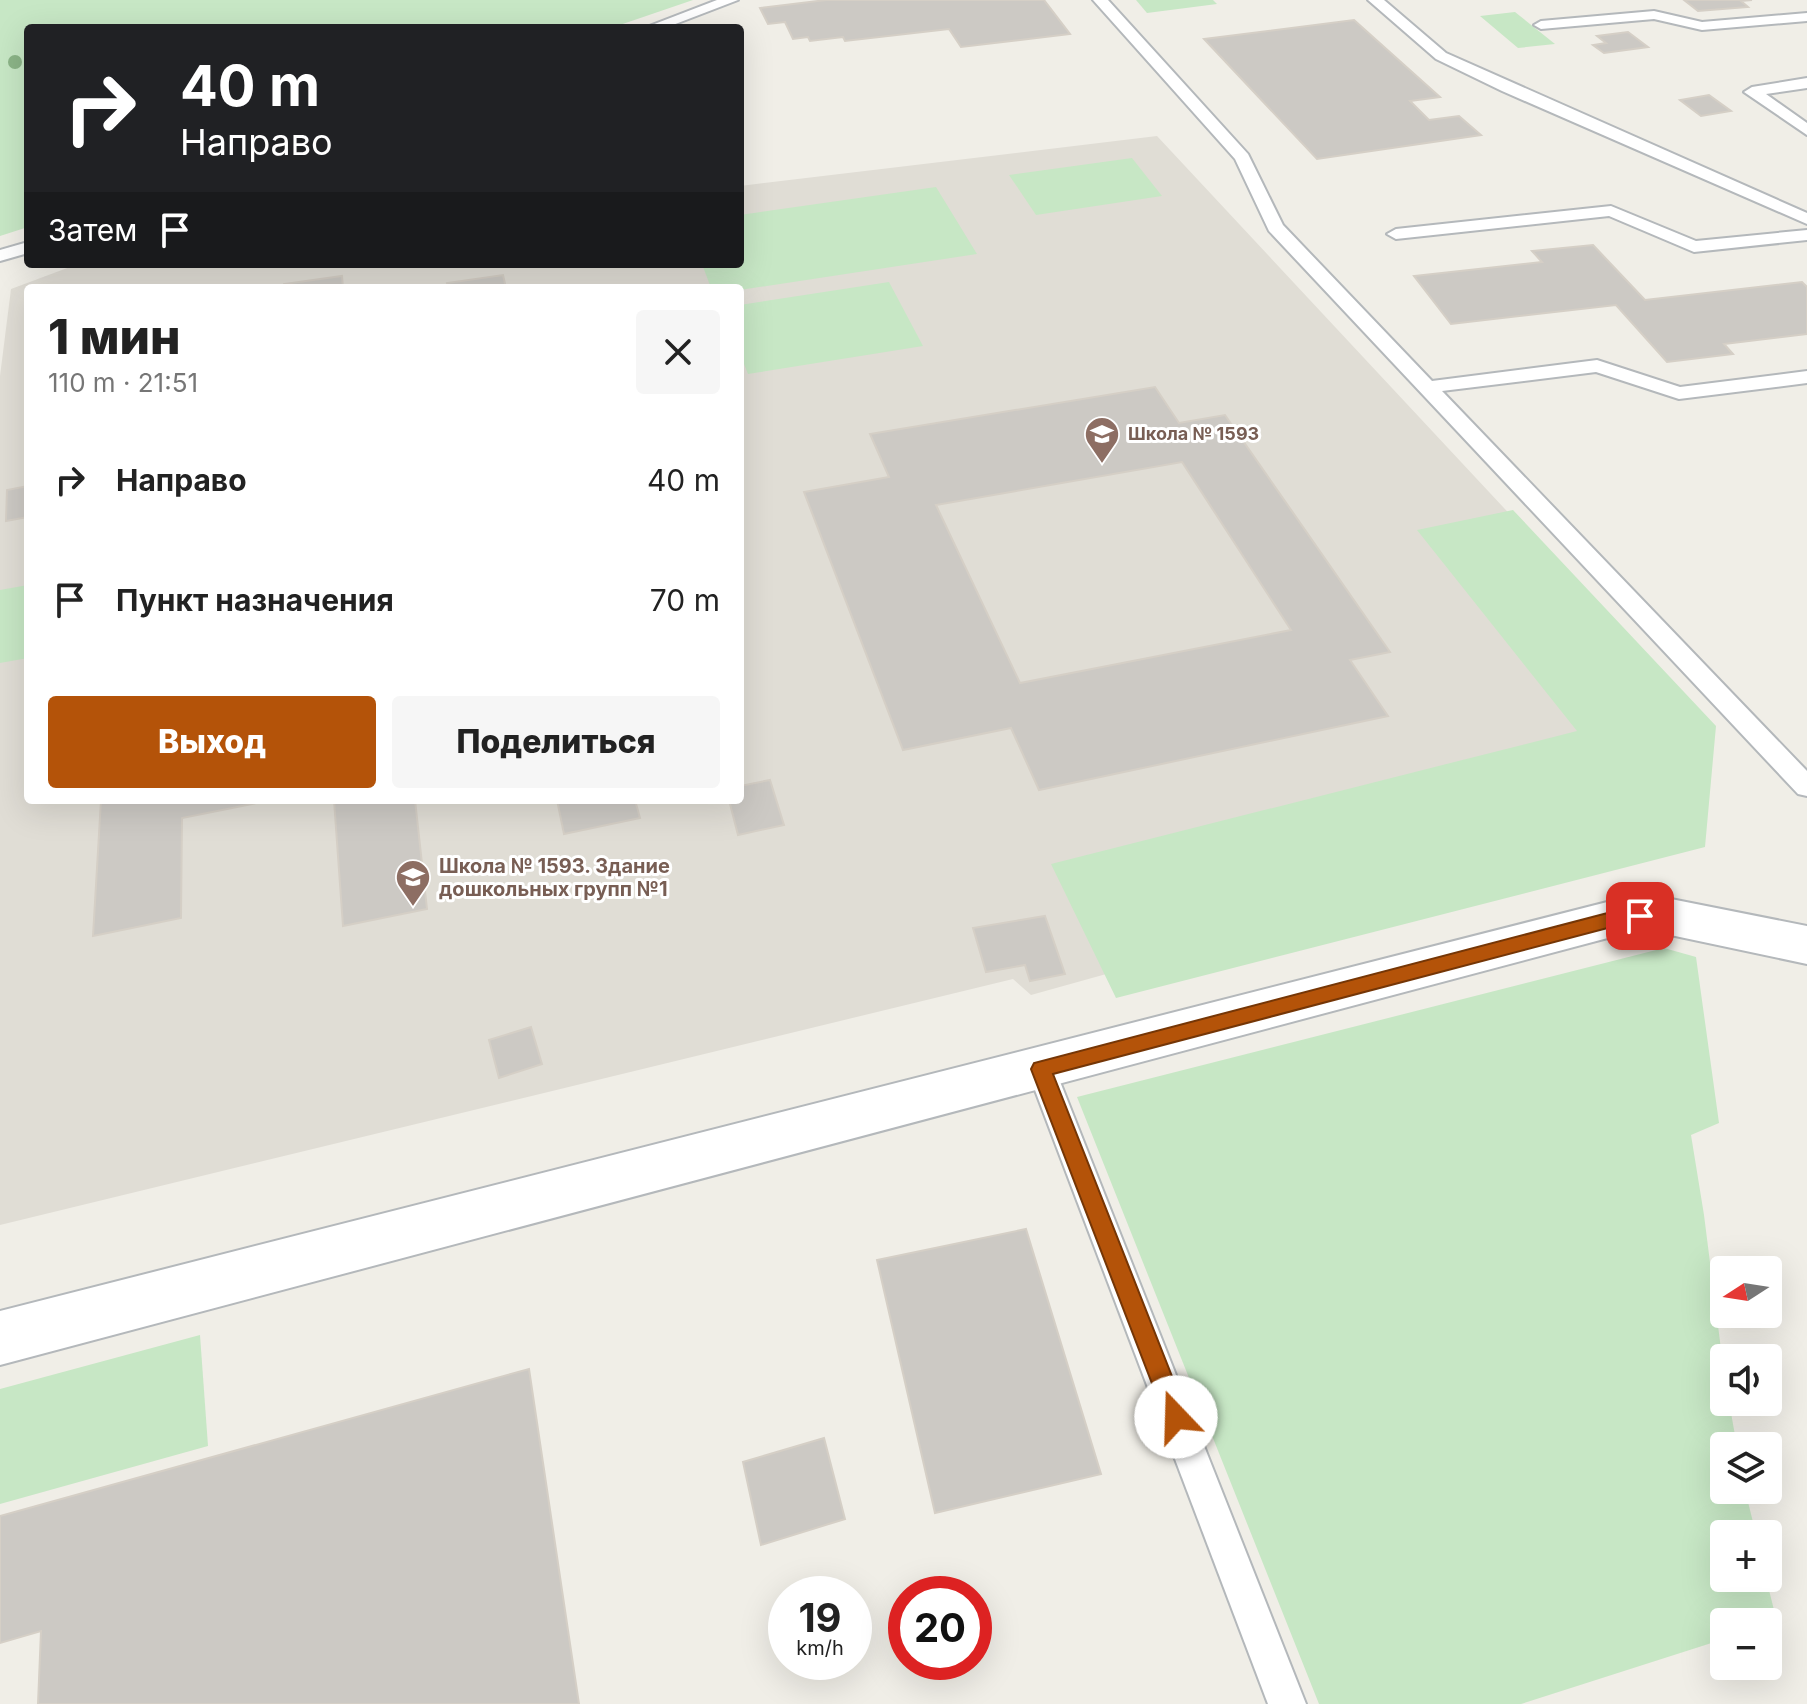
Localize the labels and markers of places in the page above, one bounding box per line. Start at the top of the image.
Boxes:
school or university icon: Школа № 1593 [1083,415,1121,465]
place label: Школа № 1593 [1128,423,1259,444]
place label: Школа № 1593. Здание дошкольных групп №1 [439,854,670,901]
school or university icon: Школа № 1593. Здание дошкольных групп №1 [394,858,432,908]
pin [1606,882,1674,950]

